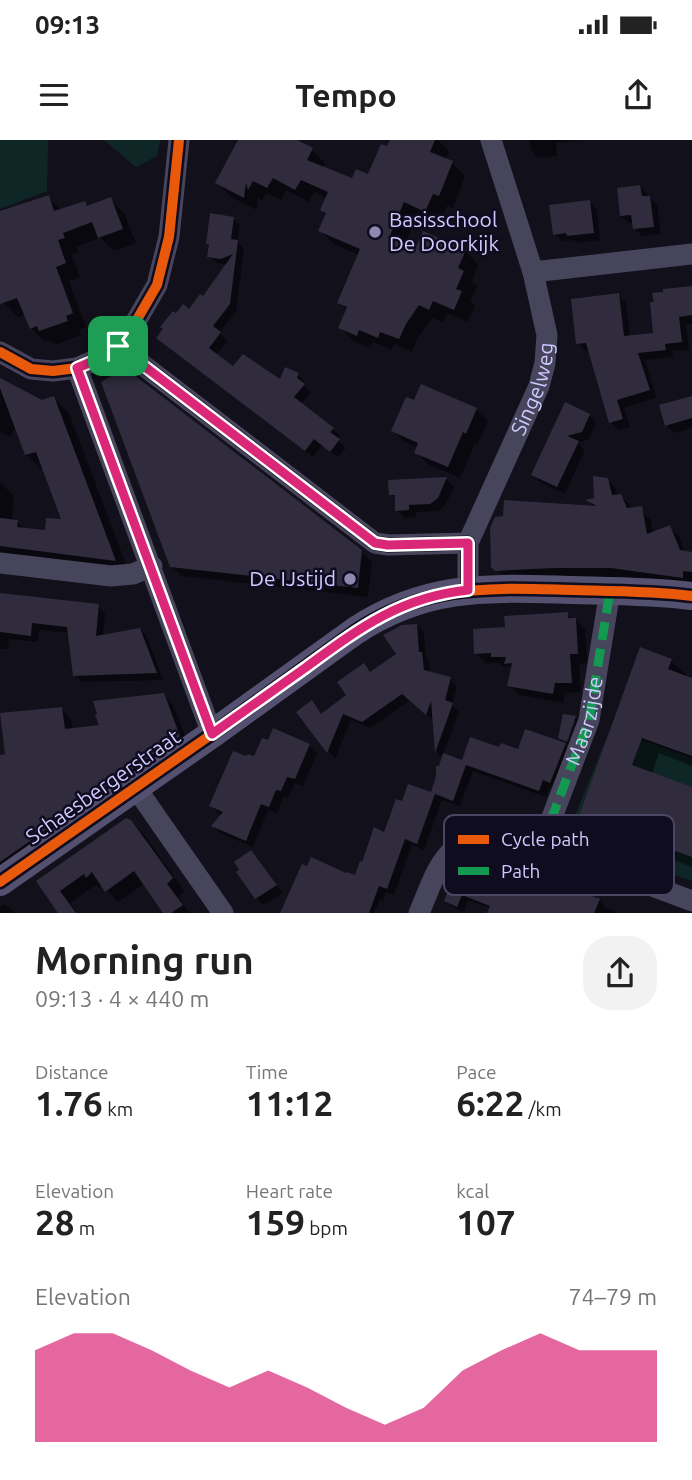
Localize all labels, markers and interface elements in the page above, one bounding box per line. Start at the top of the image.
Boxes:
text: 09:13 [35,10,100,39]
icon: menu [35,76,73,114]
icon: share [619,76,657,114]
text: Tempo [295,77,397,113]
place label: Basisschool De Doorkijk [389,207,499,255]
marker: Basisschool De Doorkijk [367,224,383,240]
pin [88,316,148,376]
icon: arrive [99,327,137,365]
street label: Singelweg [505,342,557,439]
place label: De IJstijd [249,566,336,590]
marker: De IJstijd [342,571,358,587]
street label: Maarzijde [560,675,607,768]
street label: Schaesbergerstraat [21,724,184,848]
legend [444,815,674,895]
text: Cycle path [501,828,590,850]
text: Path [501,860,540,882]
button: share [583,936,657,1010]
text: Morning run [35,939,254,981]
text: 09:13 · 4 × 440 m [35,986,209,1011]
text: Distance [35,1061,109,1083]
text: Time [246,1061,288,1083]
text: Pace [456,1061,497,1083]
text: 1.76 [35,1083,103,1123]
text: 11:12 [246,1083,333,1123]
text: 6:22 [456,1083,524,1123]
text: km [103,1098,133,1120]
text: /km [524,1098,562,1120]
text: Elevation [35,1180,114,1202]
text: Heart rate [246,1180,333,1202]
text: kcal [456,1180,489,1202]
text: 28 [35,1202,74,1242]
text: 159 [246,1202,305,1242]
text: 107 [456,1202,516,1242]
text: m [74,1217,95,1239]
text: bpm [305,1217,348,1239]
text: Elevation [35,1284,131,1309]
text: 74–79 m [569,1284,657,1309]

